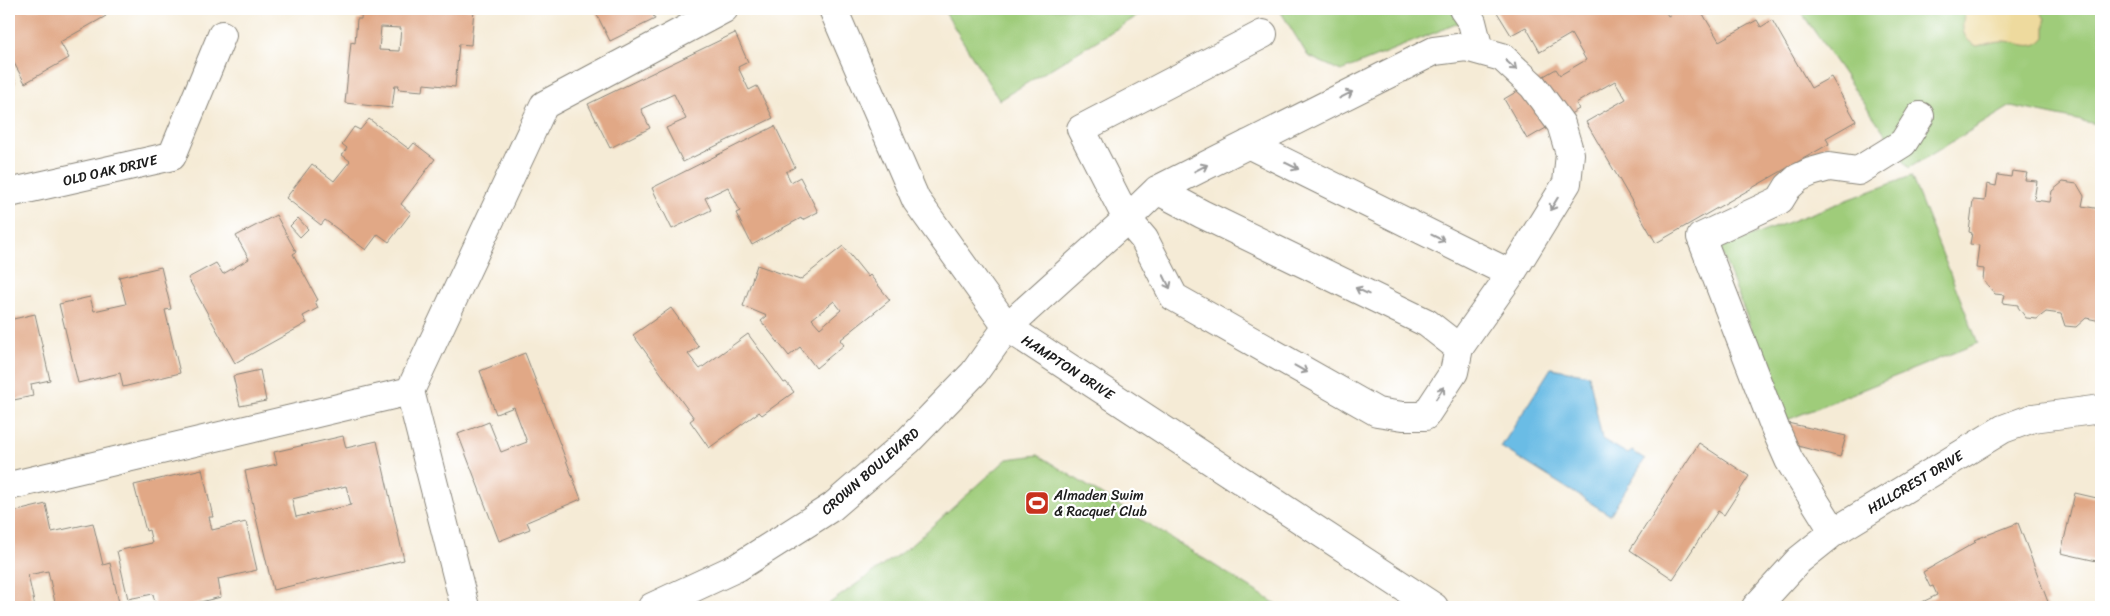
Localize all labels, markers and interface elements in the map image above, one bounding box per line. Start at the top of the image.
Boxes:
one-way arrow [1504,59,1517,71]
one-way arrow [1338,90,1353,99]
street label: OLD OAK DRIVE [60,147,161,193]
one-way arrow [1284,162,1299,171]
one-way arrow [1193,163,1208,172]
one-way arrow [1549,196,1559,210]
one-way arrow [1430,234,1445,243]
one-way arrow [1162,274,1172,289]
one-way arrow [1355,286,1370,295]
street label: HAMPTON DRIVE [1016,328,1120,408]
one-way arrow [1293,364,1308,374]
one-way arrow [1435,386,1445,400]
street label: CROWN BOULEVARD [815,421,926,522]
street label: HILLCREST DRIVE [1862,443,1969,521]
place label: Almaden Swim & Racquet Club [1053,483,1148,524]
sports icon: Almaden Swim & Racquet Club [1024,490,1050,516]

